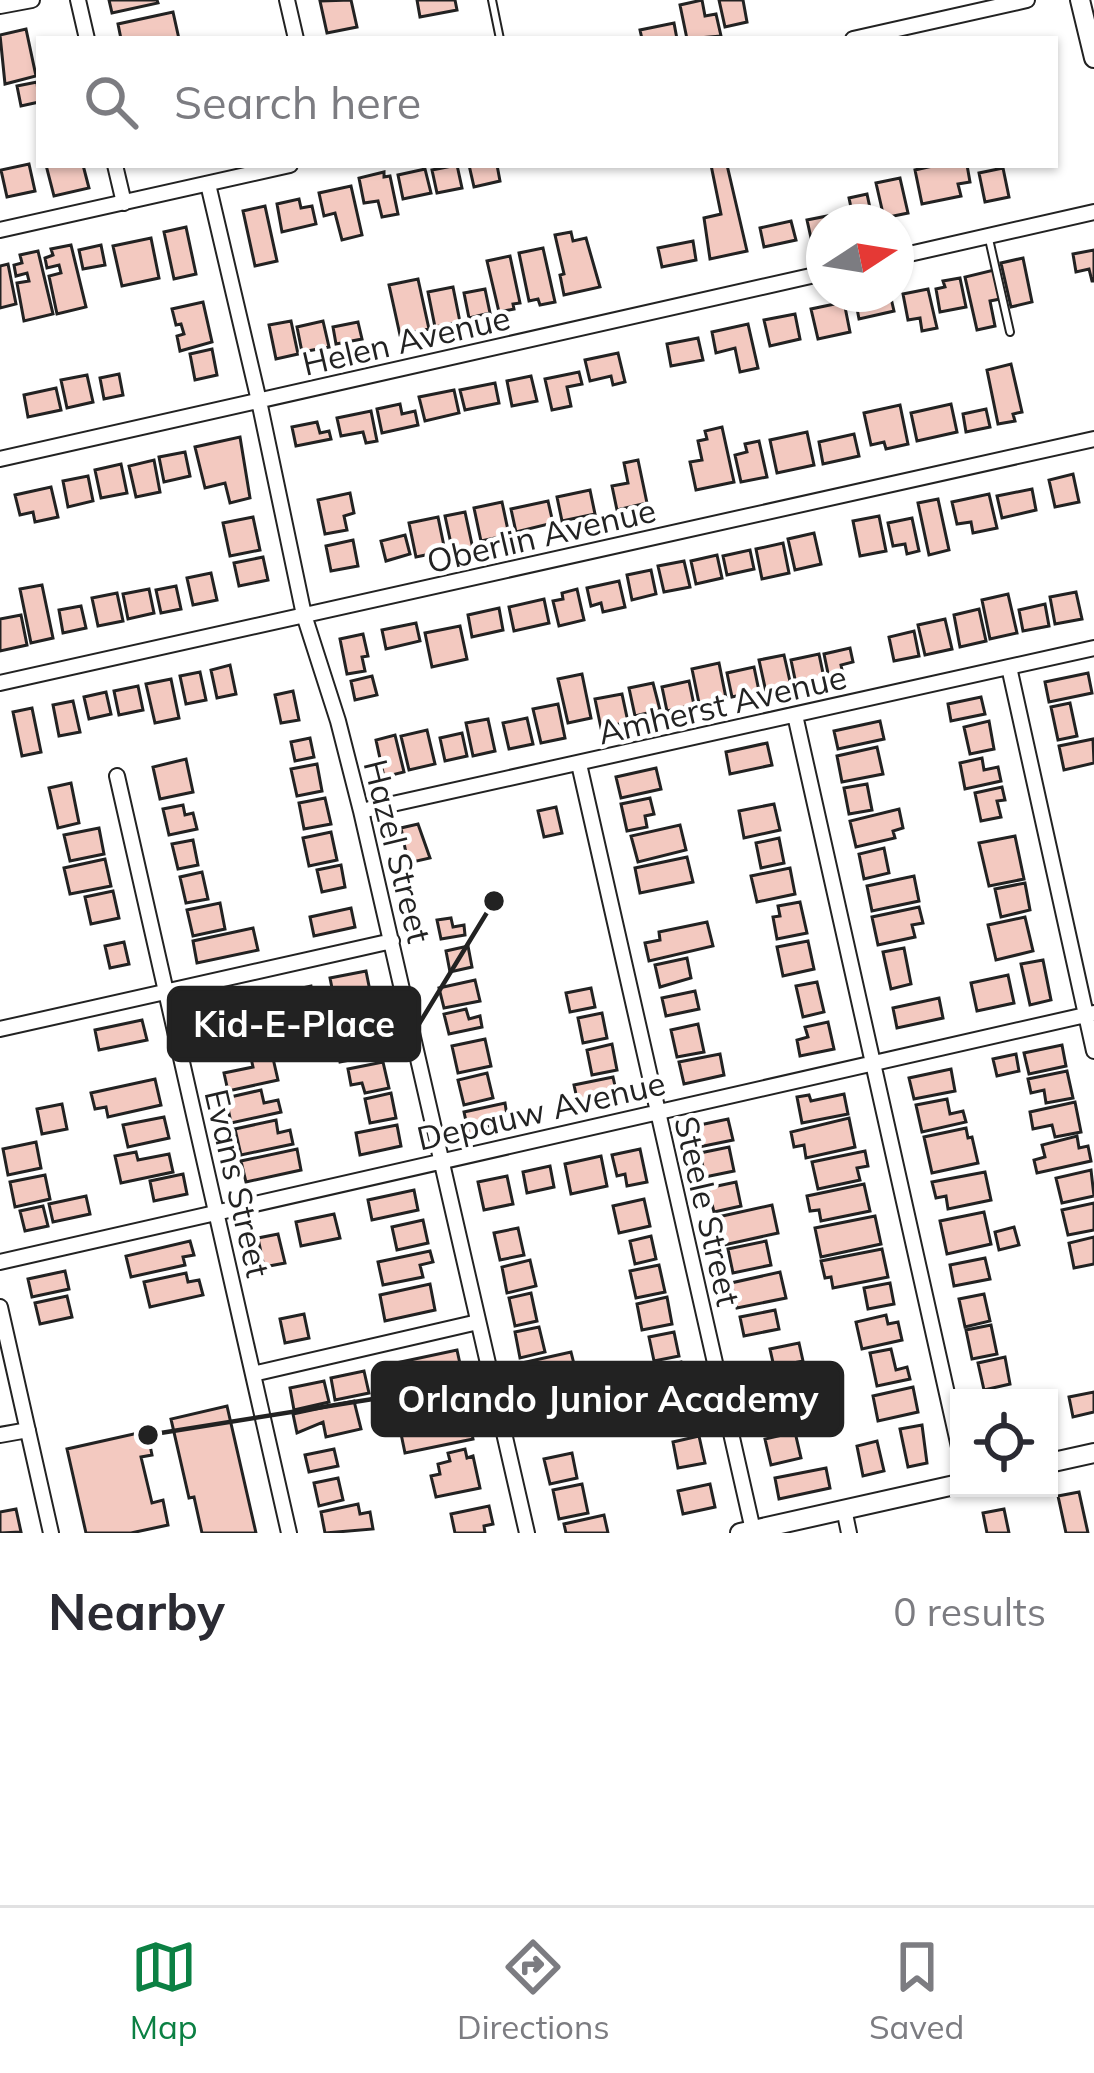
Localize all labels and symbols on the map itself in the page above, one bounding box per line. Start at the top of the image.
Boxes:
north arrow [806,204,914,312]
street label: Helen Avenue [298,296,514,384]
street label: Oberlin Avenue [422,489,660,581]
street label: Amherst Avenue [594,655,850,753]
street label: Hazel Street [355,755,441,947]
callout: Kid-E-Place [169,988,419,1060]
text: Kid-E-Place [193,1001,395,1046]
street label: Depauw Avenue [413,1062,669,1158]
street label: Evans Street [196,1085,280,1281]
street label: Steele Street [666,1112,750,1310]
callout: Orlando Junior Academy [373,1363,842,1435]
text: Orlando Junior Academy [397,1376,819,1421]

